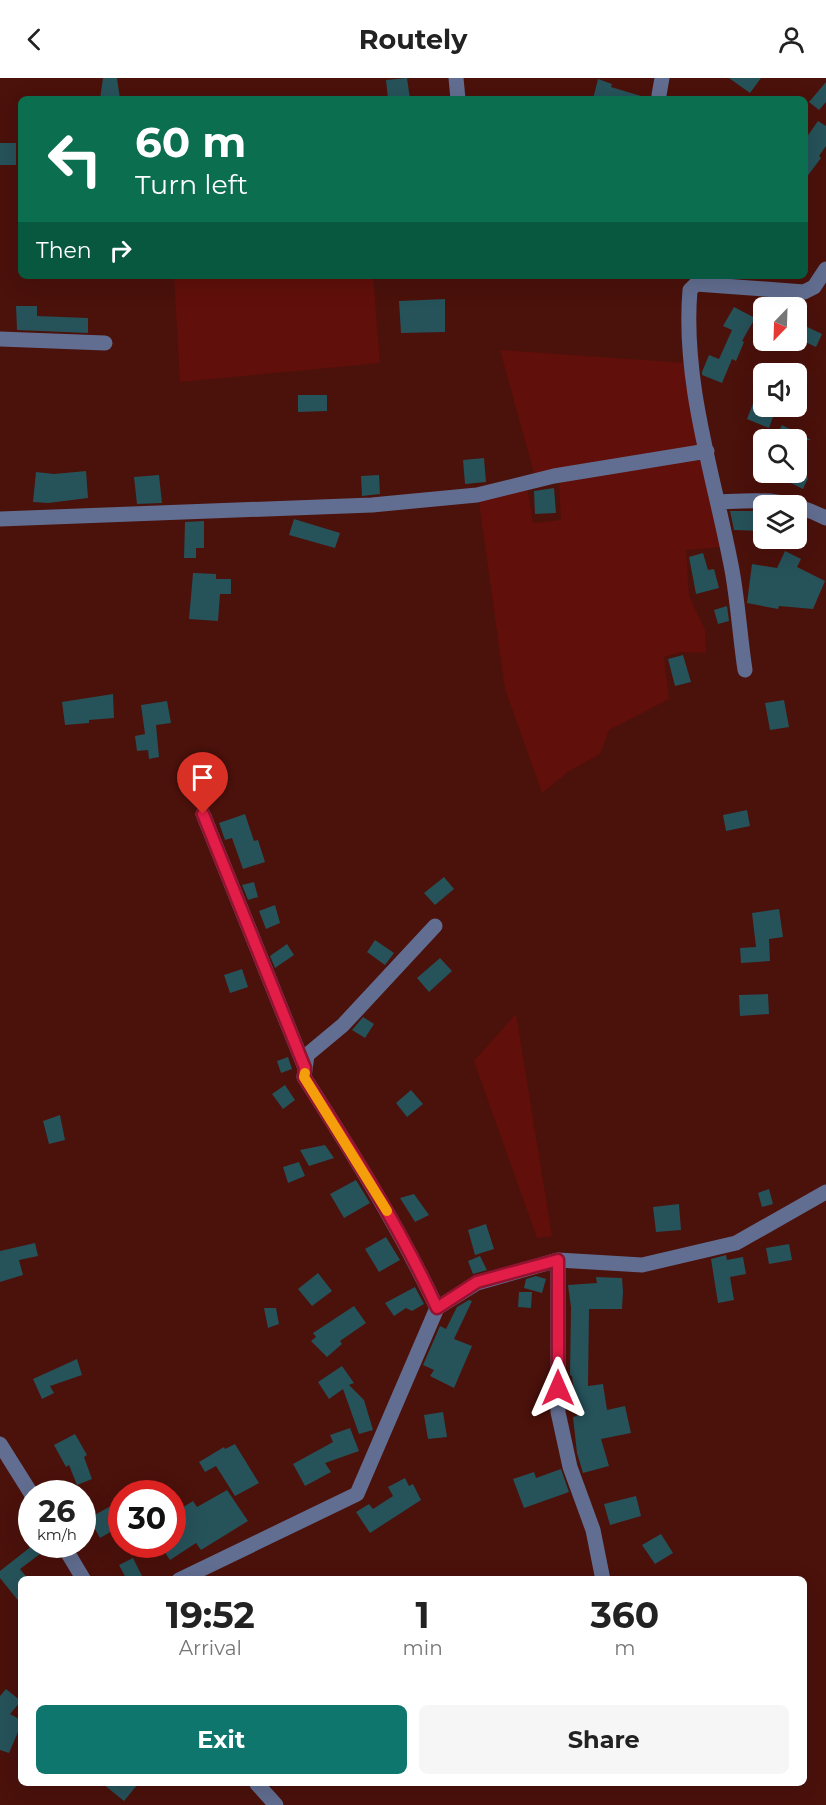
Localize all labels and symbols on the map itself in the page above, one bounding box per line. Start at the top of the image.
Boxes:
north arrow [753,297,807,351]
pin [177,752,228,814]
position arrow [526,1356,590,1420]
speed limit sign: 30 [108,1480,186,1558]

